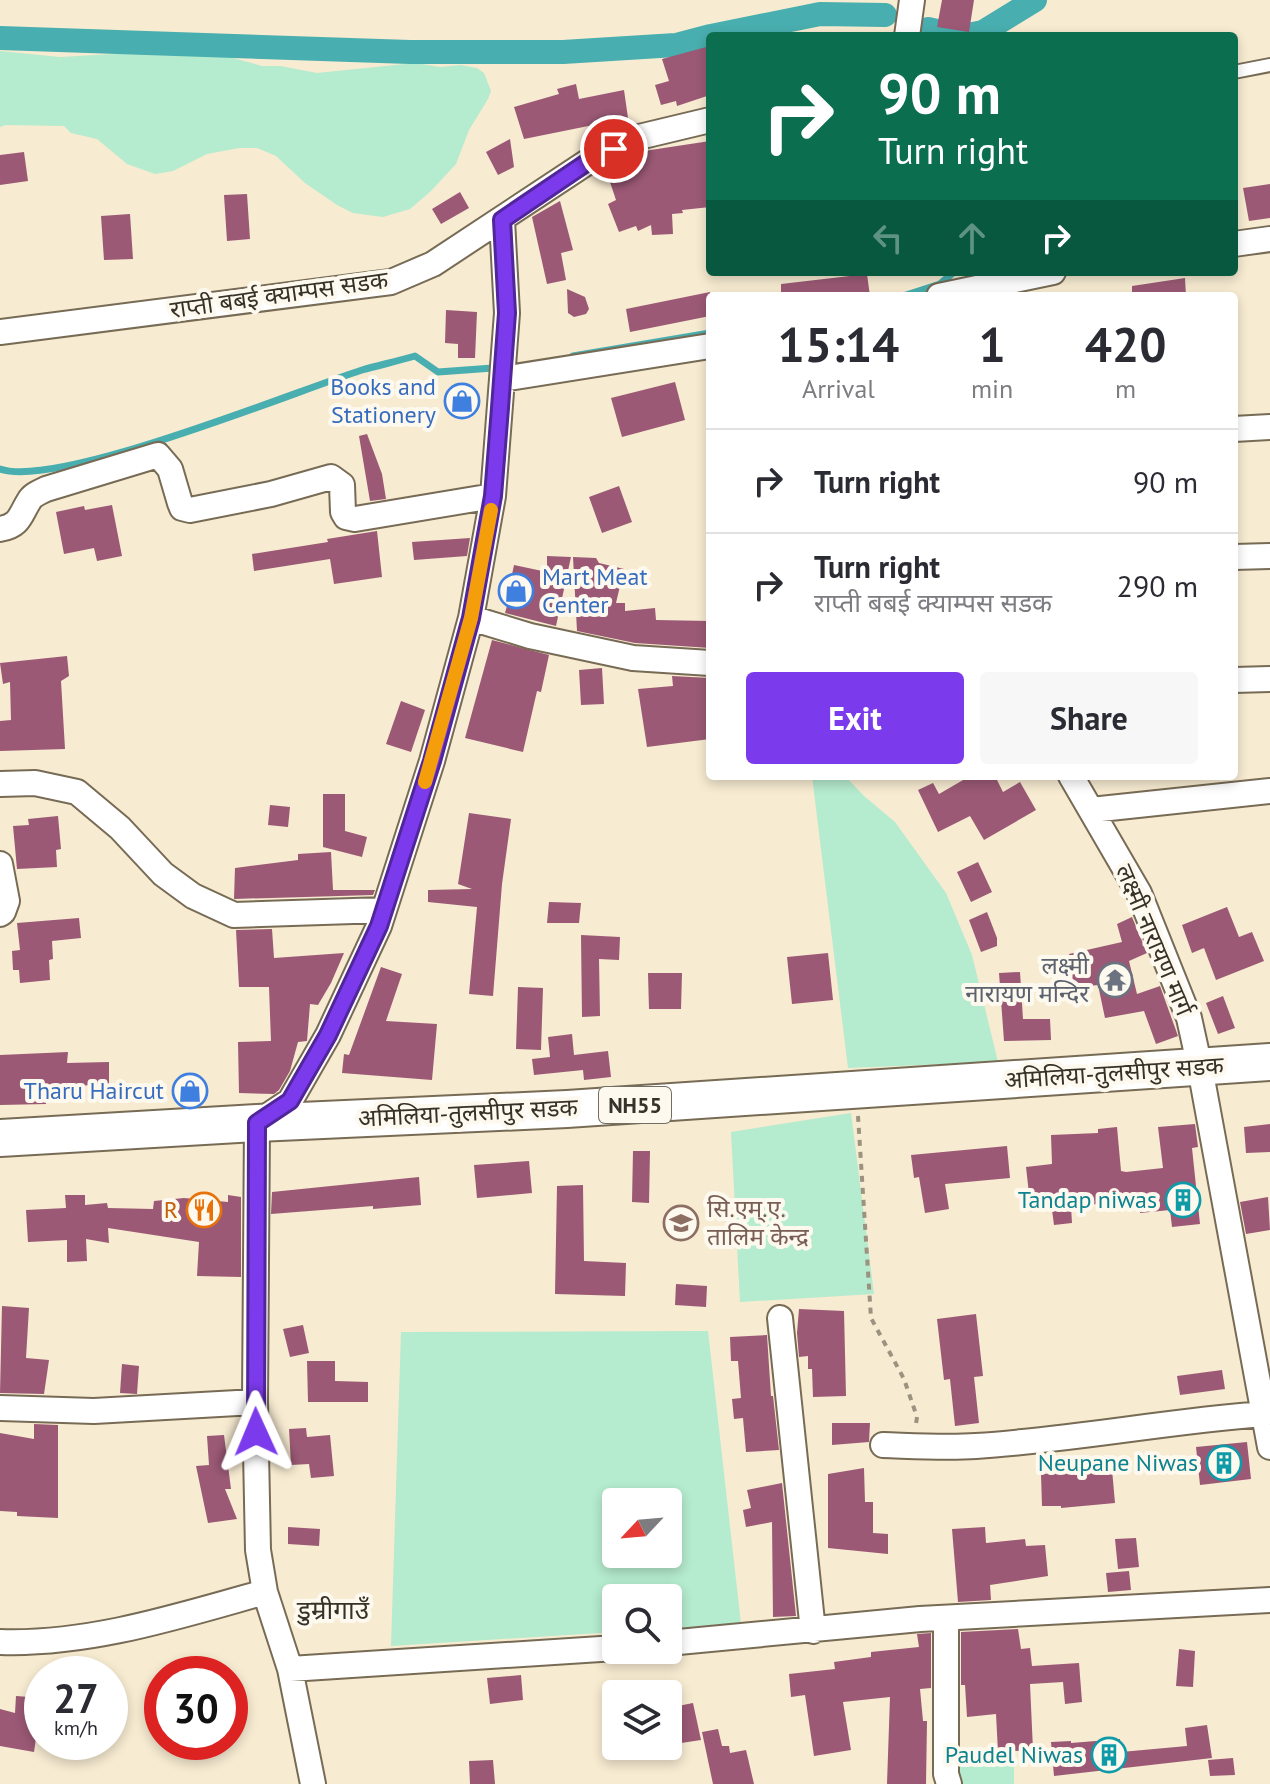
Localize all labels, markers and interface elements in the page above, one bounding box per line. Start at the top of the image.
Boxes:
text: 90 m [878,57,1001,129]
icon: right [746,64,850,168]
pin [580,115,648,183]
icon: arrive [592,127,636,171]
text: Turn right [878,127,1028,174]
icon: left [866,216,910,260]
icon: ahead [950,216,994,260]
icon: right [1034,216,1078,260]
street label: राप्ती बबई क्याम्पस सडक [168,264,390,325]
text: 15:14 [778,313,899,375]
text: 1 [978,313,1006,375]
text: 420 [1085,313,1166,375]
place label: Books and Stationery [330,371,436,430]
text: Arrival [802,372,875,405]
text: min [971,372,1013,405]
text: m [1115,372,1136,405]
shop icon: Books and Stationery [443,382,481,420]
icon: right [746,459,790,503]
text: Turn right [814,462,940,501]
text: 90 m [1133,462,1198,501]
text: Turn right [814,547,940,586]
place label: Mart Meat Center [542,561,648,620]
icon: right [746,563,790,607]
text: 290 m [1117,566,1198,605]
shop icon: Mart Meat Center [497,572,535,610]
text: राप्ती बबई क्याम्पस सडक [814,586,1052,619]
button: Exit [746,672,964,764]
button: Share [980,672,1198,764]
street label: लक्ष्मी नारायण मार्ग [1109,860,1201,1021]
place label: लक्ष्मी नारायण मन्दिर [965,950,1090,1009]
temple icon: लक्ष्मी नारायण मन्दिर [1096,961,1134,999]
street label: अमिलिया-तुलसीपुर सडक [1003,1049,1225,1096]
shop icon: Tharu Haircut [171,1072,209,1110]
place label: Tharu Haircut [24,1075,164,1106]
road number: NH55 [599,1087,671,1123]
street label: अमिलिया-तुलसीपुर सडक [357,1091,579,1134]
building icon: Tandap niwas [1164,1181,1202,1219]
place label: Tandap niwas [1018,1184,1157,1215]
restaurant icon: R [185,1191,223,1229]
place label: सि.एम्.ए. तालिम केन्द्र [707,1193,809,1252]
place label: R [164,1194,178,1225]
school or university icon: सि.एम्.ए. तालिम केन्द्र [662,1204,700,1242]
position arrow [214,1390,298,1474]
building icon: Neupane Niwas [1205,1444,1243,1482]
place label: Neupane Niwas [1038,1447,1198,1478]
north arrow [602,1488,682,1568]
map controls [602,1488,682,1760]
button: search [602,1584,682,1664]
district label: डुम्रीगाउँ [296,1593,370,1626]
speed limit sign: 30 [144,1656,248,1760]
text: 27 [53,1672,99,1724]
button: layers [602,1680,682,1760]
text: km/h [54,1715,98,1741]
building icon: Paudel Niwas [1090,1736,1128,1774]
place label: Paudel Niwas [945,1739,1083,1770]

